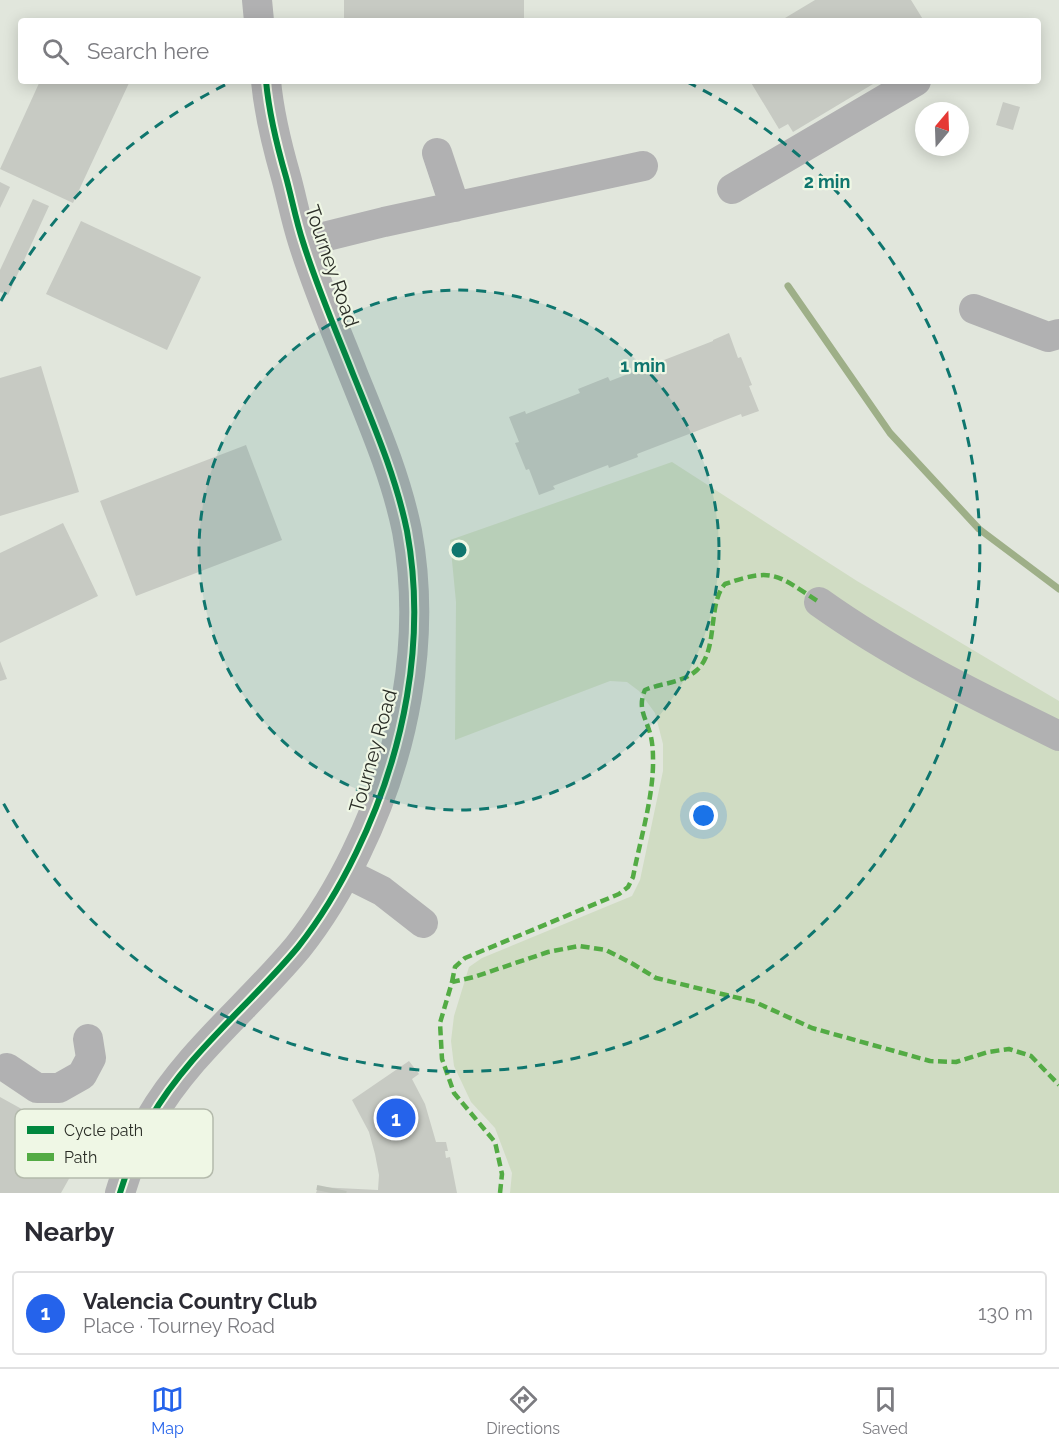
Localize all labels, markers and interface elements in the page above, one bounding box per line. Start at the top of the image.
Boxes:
search box [18,18,1041,84]
icon: search [39,35,72,68]
text: Search here [87,38,209,64]
north arrow [915,102,969,156]
text: 2 min [804,171,850,192]
street label: Tourney Road [300,202,364,330]
text: 1 min [620,355,666,376]
centre of rings [449,540,469,560]
street label: Tourney Road [344,687,402,815]
your location [689,801,718,830]
pin: 1 [376,1096,416,1140]
legend [15,1109,213,1178]
text: Cycle path [64,1121,143,1140]
text: Path [64,1148,97,1167]
text: Nearby [24,1217,114,1247]
text: Valencia Country Club [83,1288,317,1314]
text: 1 [41,1301,50,1325]
text: 130 m [978,1301,1033,1325]
text: Place · Tourney Road [83,1314,275,1338]
tab: Map [151,1383,184,1438]
tab: Directions [486,1383,560,1438]
tab: Saved [862,1383,908,1438]

